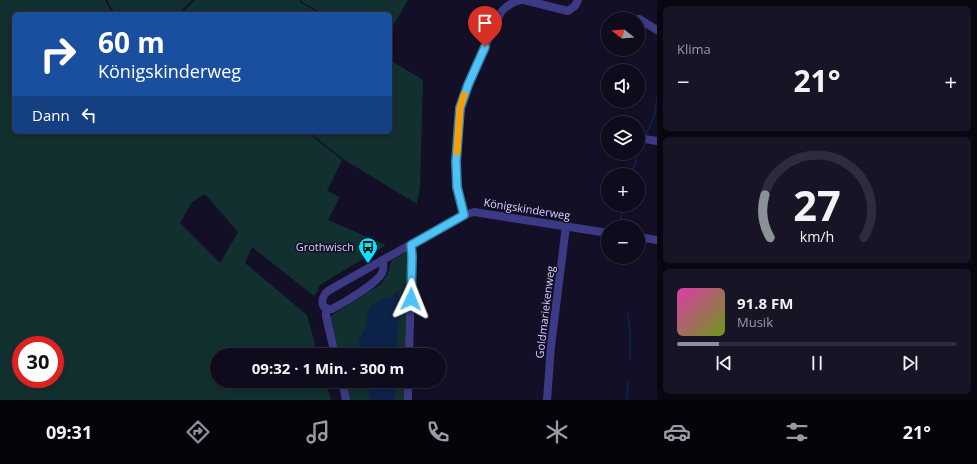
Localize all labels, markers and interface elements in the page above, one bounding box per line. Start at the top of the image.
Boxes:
pin [468,6,502,47]
icon: arrive [474,12,496,34]
north arrow [601,12,645,56]
map controls [601,12,645,264]
text: 60 m [98,23,165,61]
icon: right [32,28,84,80]
text: Klima [677,40,711,58]
text: Königskinderweg [98,59,241,83]
text: 21° [793,60,841,101]
button: sound [601,64,645,108]
text: − [677,66,690,96]
text: + [944,66,957,96]
icon: left [78,104,100,126]
text: Dann [32,105,70,125]
button: layers [601,116,645,160]
button: + [601,168,645,212]
text: 27 [793,177,841,233]
street label: Königskinderweg [483,194,571,223]
button: − [601,220,645,264]
text: km/h [800,227,834,246]
bus stop icon: Grothwisch [357,236,379,264]
place label: Grothwisch [296,239,354,254]
street label: Goldmariekenweg [531,265,558,359]
position arrow [390,278,432,320]
text: 91.8 FM [737,293,793,313]
text: Musik [737,313,773,331]
speed limit sign: 30 [12,336,64,388]
icon: previous [713,352,735,374]
icon: pause [806,352,828,374]
icon: next [899,352,921,374]
text: 09:32 · 1 Min. · 300 m [252,358,404,378]
icon: directions [184,418,212,446]
icon: music [304,418,332,446]
icon: phone [424,418,452,446]
icon: climate [543,418,571,446]
icon: car [663,418,691,446]
icon: filters [783,418,811,446]
text: 09:31 [46,420,92,444]
text: 21° [903,420,931,444]

